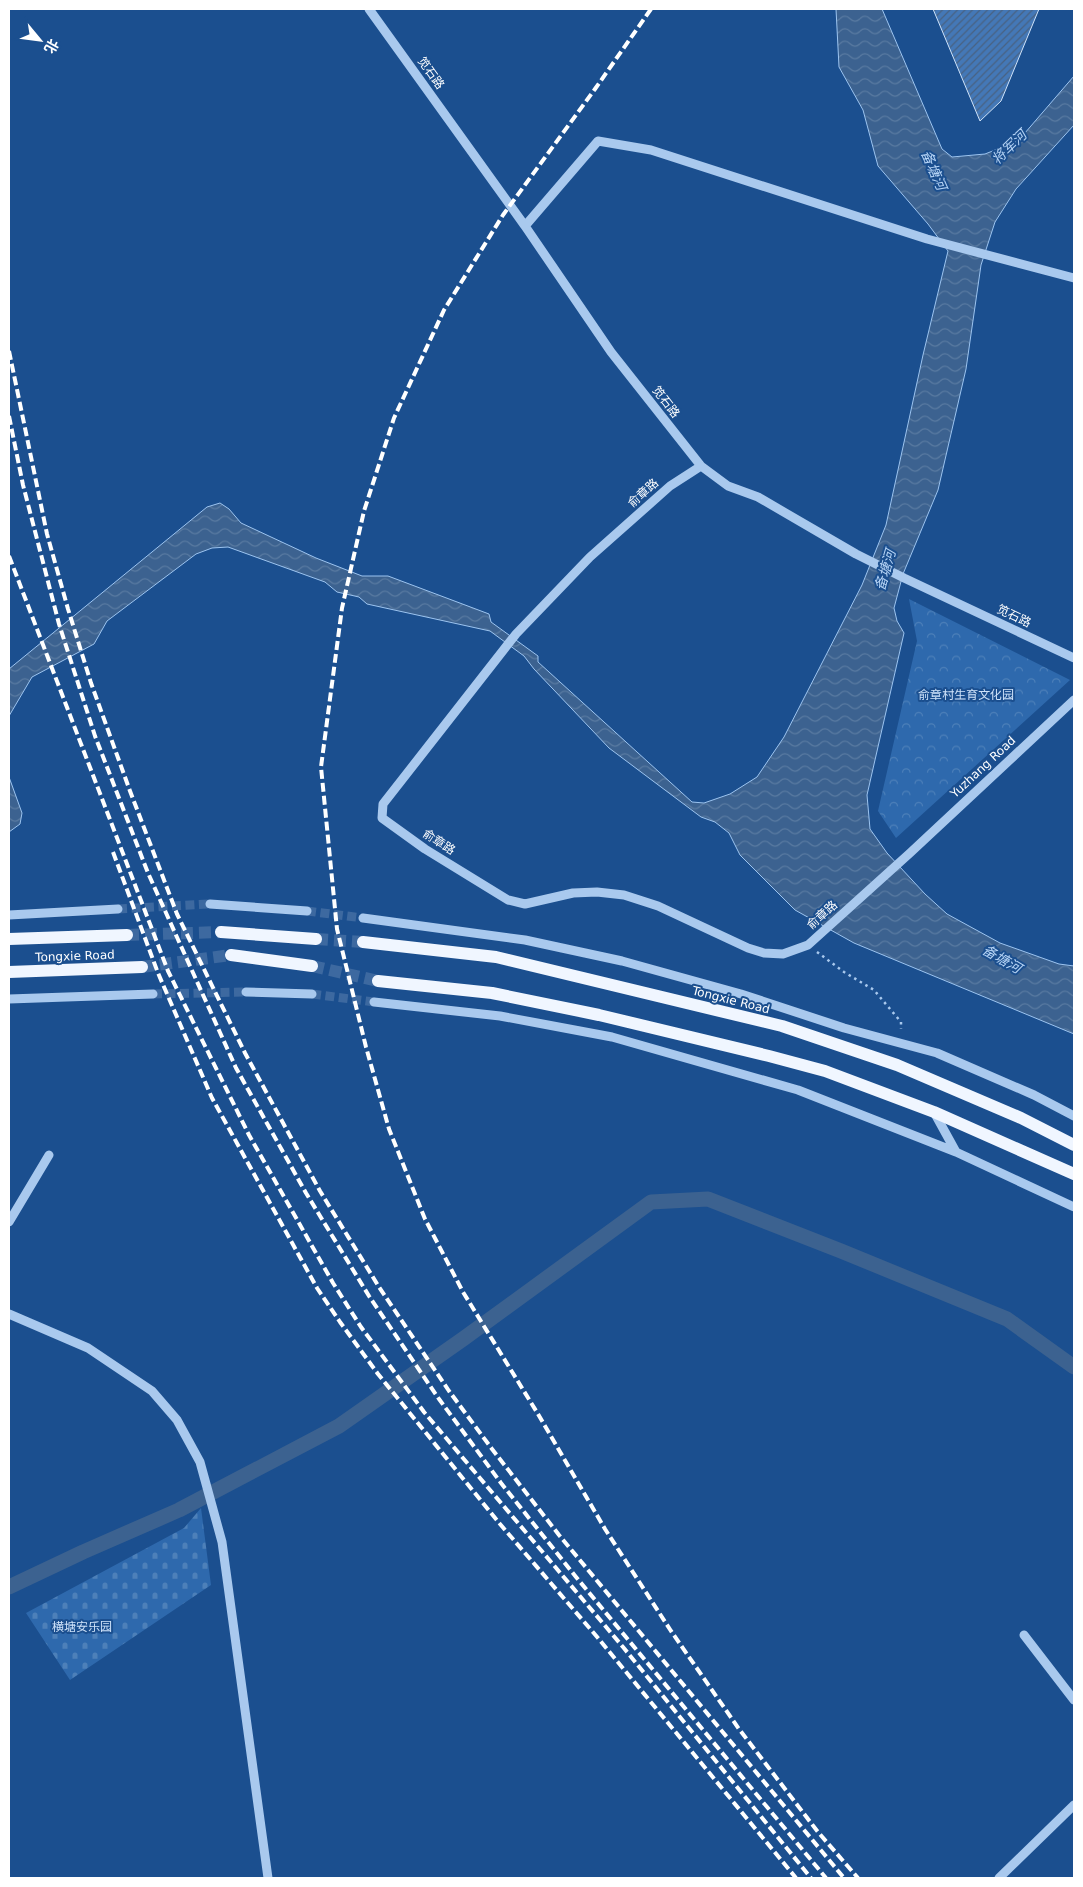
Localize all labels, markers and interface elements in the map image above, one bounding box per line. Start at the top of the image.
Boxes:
north arrow [15,15,65,65]
text: 北 [41,36,62,56]
street label: 笕石路 [415,54,447,92]
water label: 将军河 [988,125,1032,167]
water label: 备塘河 [918,148,951,195]
street label: 笕石路 [649,384,683,420]
street label: 俞章路 [625,476,661,510]
water label: 备塘河 [872,545,899,592]
street label: 笕石路 [995,602,1033,630]
park label: 俞章村生育文化园 [918,688,1014,702]
street label: Yuzhang Road [947,733,1018,801]
street label: 俞章路 [420,826,458,858]
street label: 俞章路 [804,898,840,932]
water label: 备塘河 [980,942,1027,978]
street label: Tongxie Road [34,948,115,964]
street label: Tongxie Road [690,983,771,1016]
park label: 横塘安乐园 [52,1620,112,1634]

